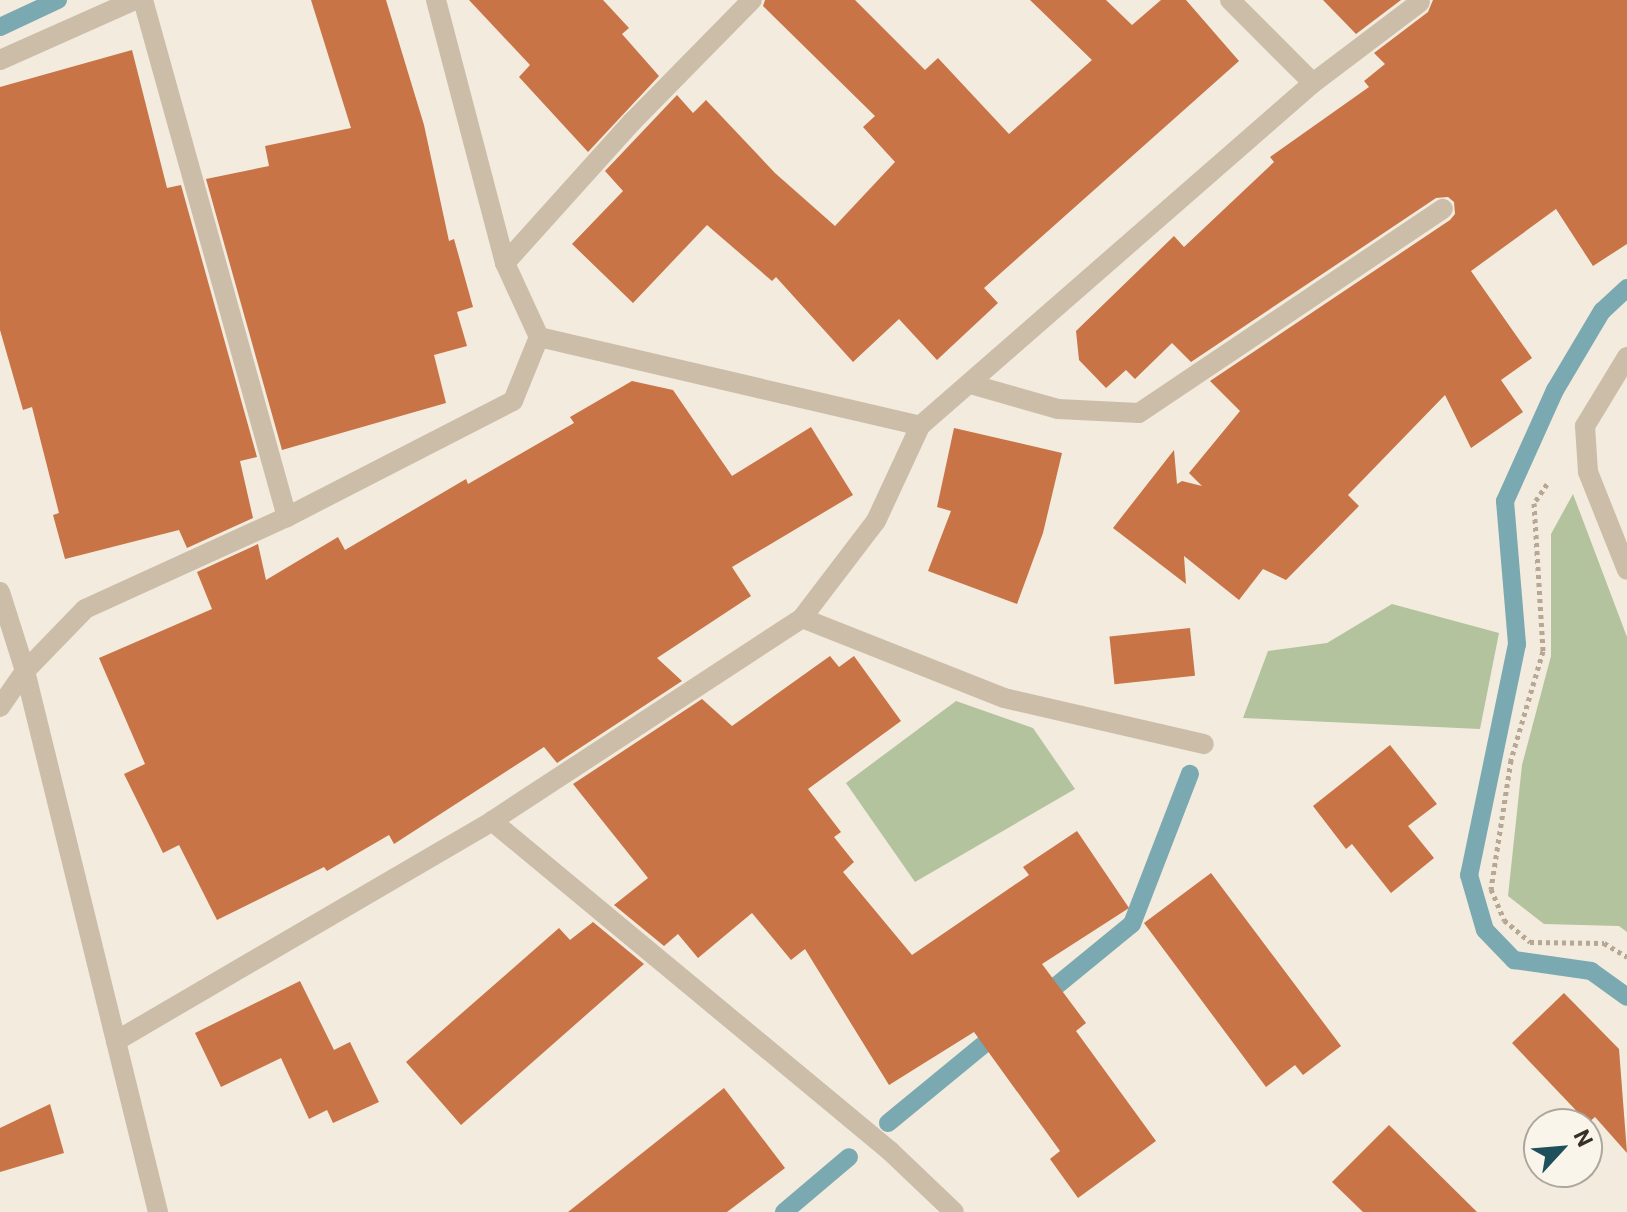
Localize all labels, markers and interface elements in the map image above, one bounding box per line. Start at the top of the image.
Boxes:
north arrow [1523,1108,1603,1188]
text: N [1569,1126,1598,1151]

